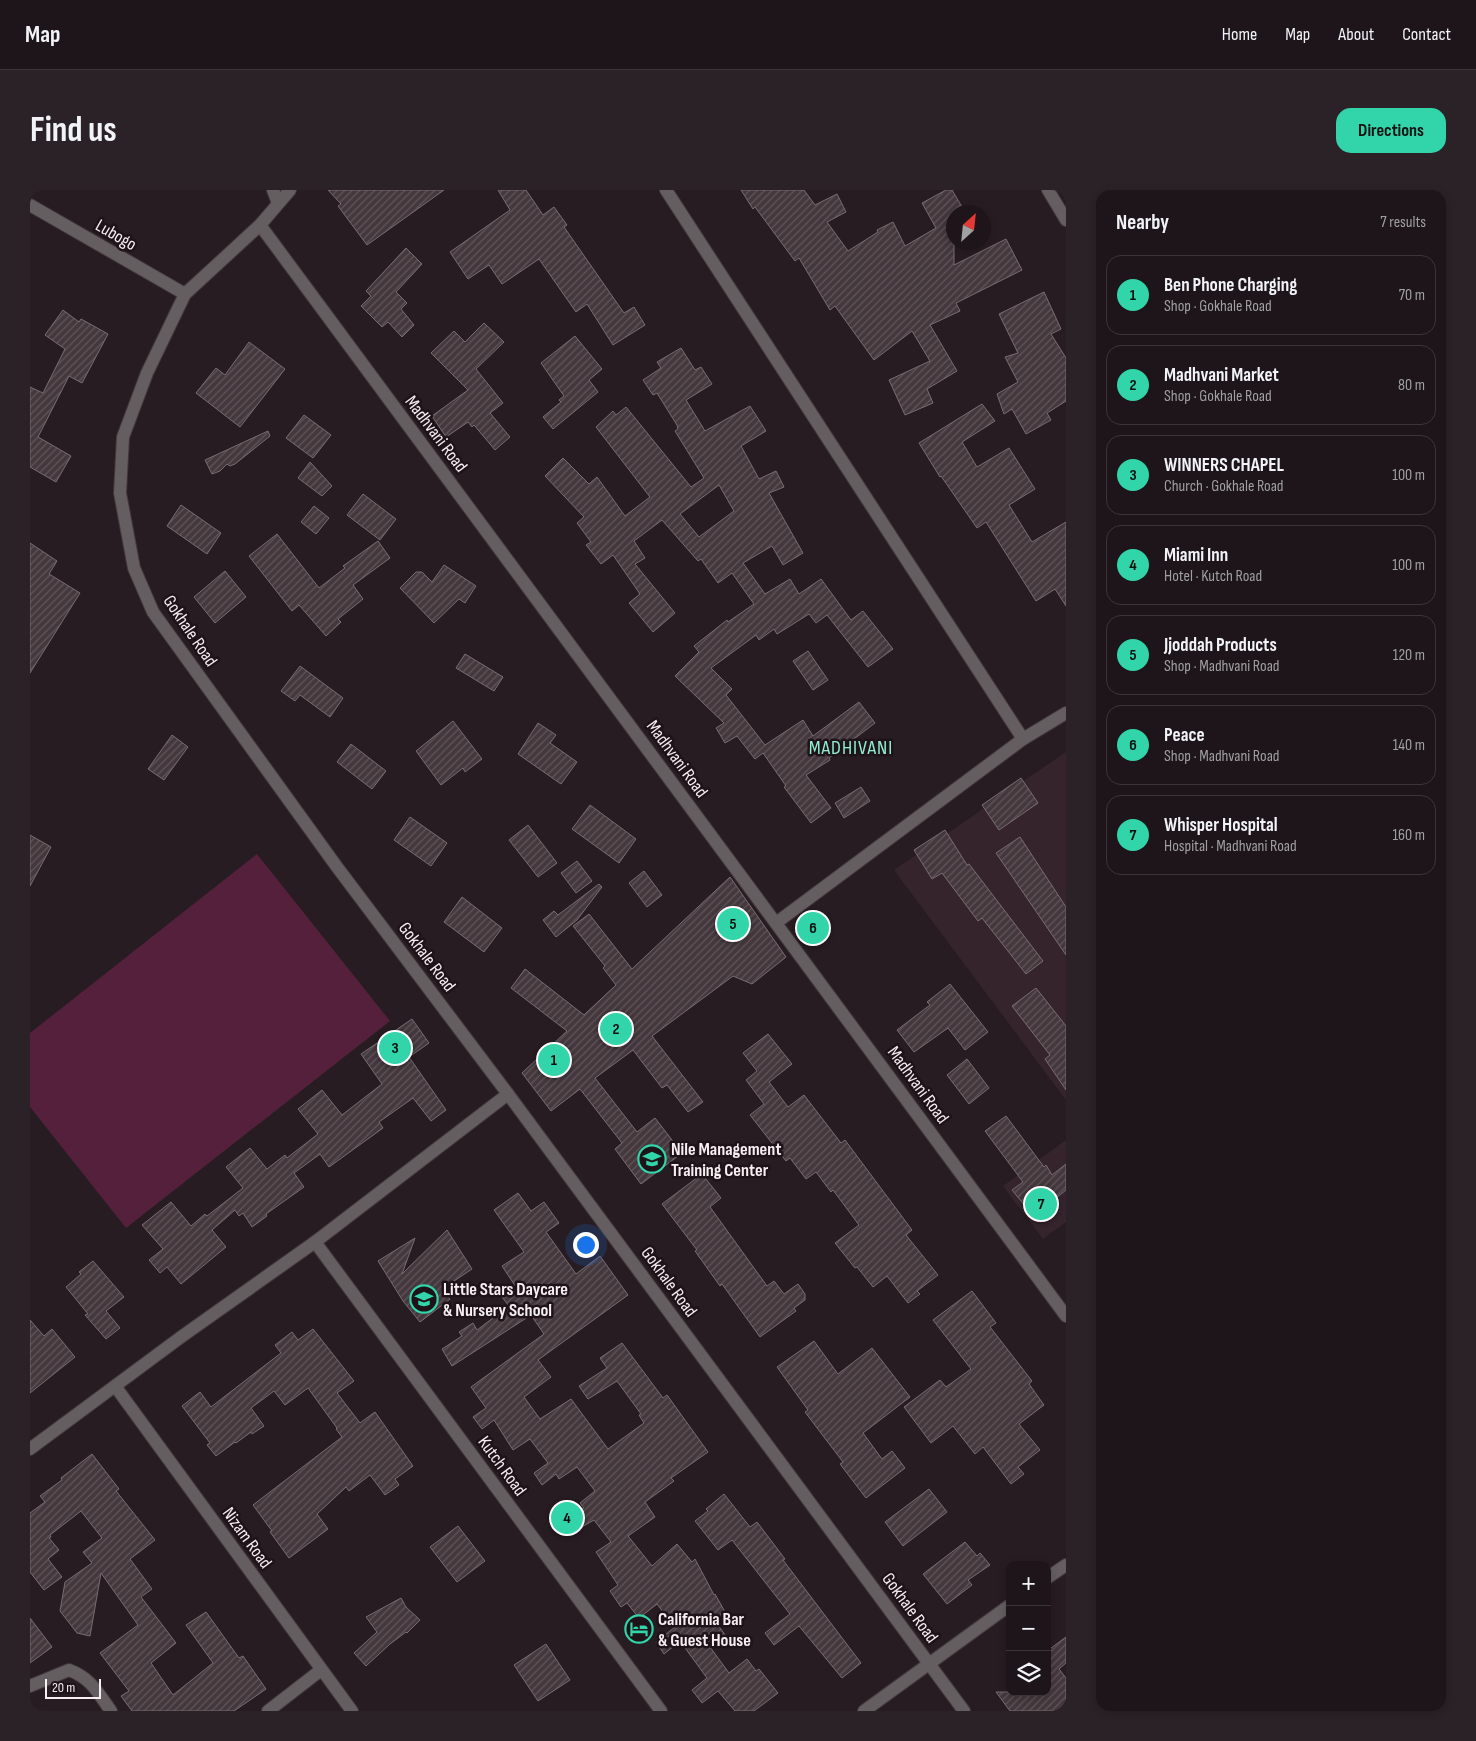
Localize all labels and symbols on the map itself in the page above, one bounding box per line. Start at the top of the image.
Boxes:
north arrow [946,205,991,250]
street label: Lubogo [92,215,140,255]
street label: Madhvani Road [400,392,472,476]
street label: Gokhale Road [159,591,221,671]
street label: Madhvani Road [642,716,712,802]
district label: MADHIVANI [809,736,893,760]
pin: 5 [717,905,749,943]
pin: 6 [797,909,829,947]
street label: Gokhale Road [394,918,460,996]
pin: 2 [600,1010,632,1048]
pin: 3 [379,1029,411,1067]
pin: 1 [538,1041,570,1079]
street label: Madhvani Road [883,1042,953,1128]
place label: Nile Management Training Center [671,1139,781,1181]
school or university icon: Nile Management Training Center [637,1144,667,1174]
pin: 7 [1025,1185,1057,1223]
your location [573,1232,599,1258]
street label: Gokhale Road [637,1243,701,1321]
place label: Little Stars Daycare & Nursery School [443,1279,568,1321]
school or university icon: Little Stars Daycare & Nursery School [409,1284,439,1314]
street label: Kutch Road [473,1432,531,1500]
pin: 4 [551,1499,583,1537]
street label: Nizam Road [218,1503,276,1573]
street label: Gokhale Road [878,1569,942,1647]
place label: California Bar & Guest House [658,1609,751,1651]
hotel icon: California Bar & Guest House [624,1614,654,1644]
scale bar [45,1676,101,1699]

